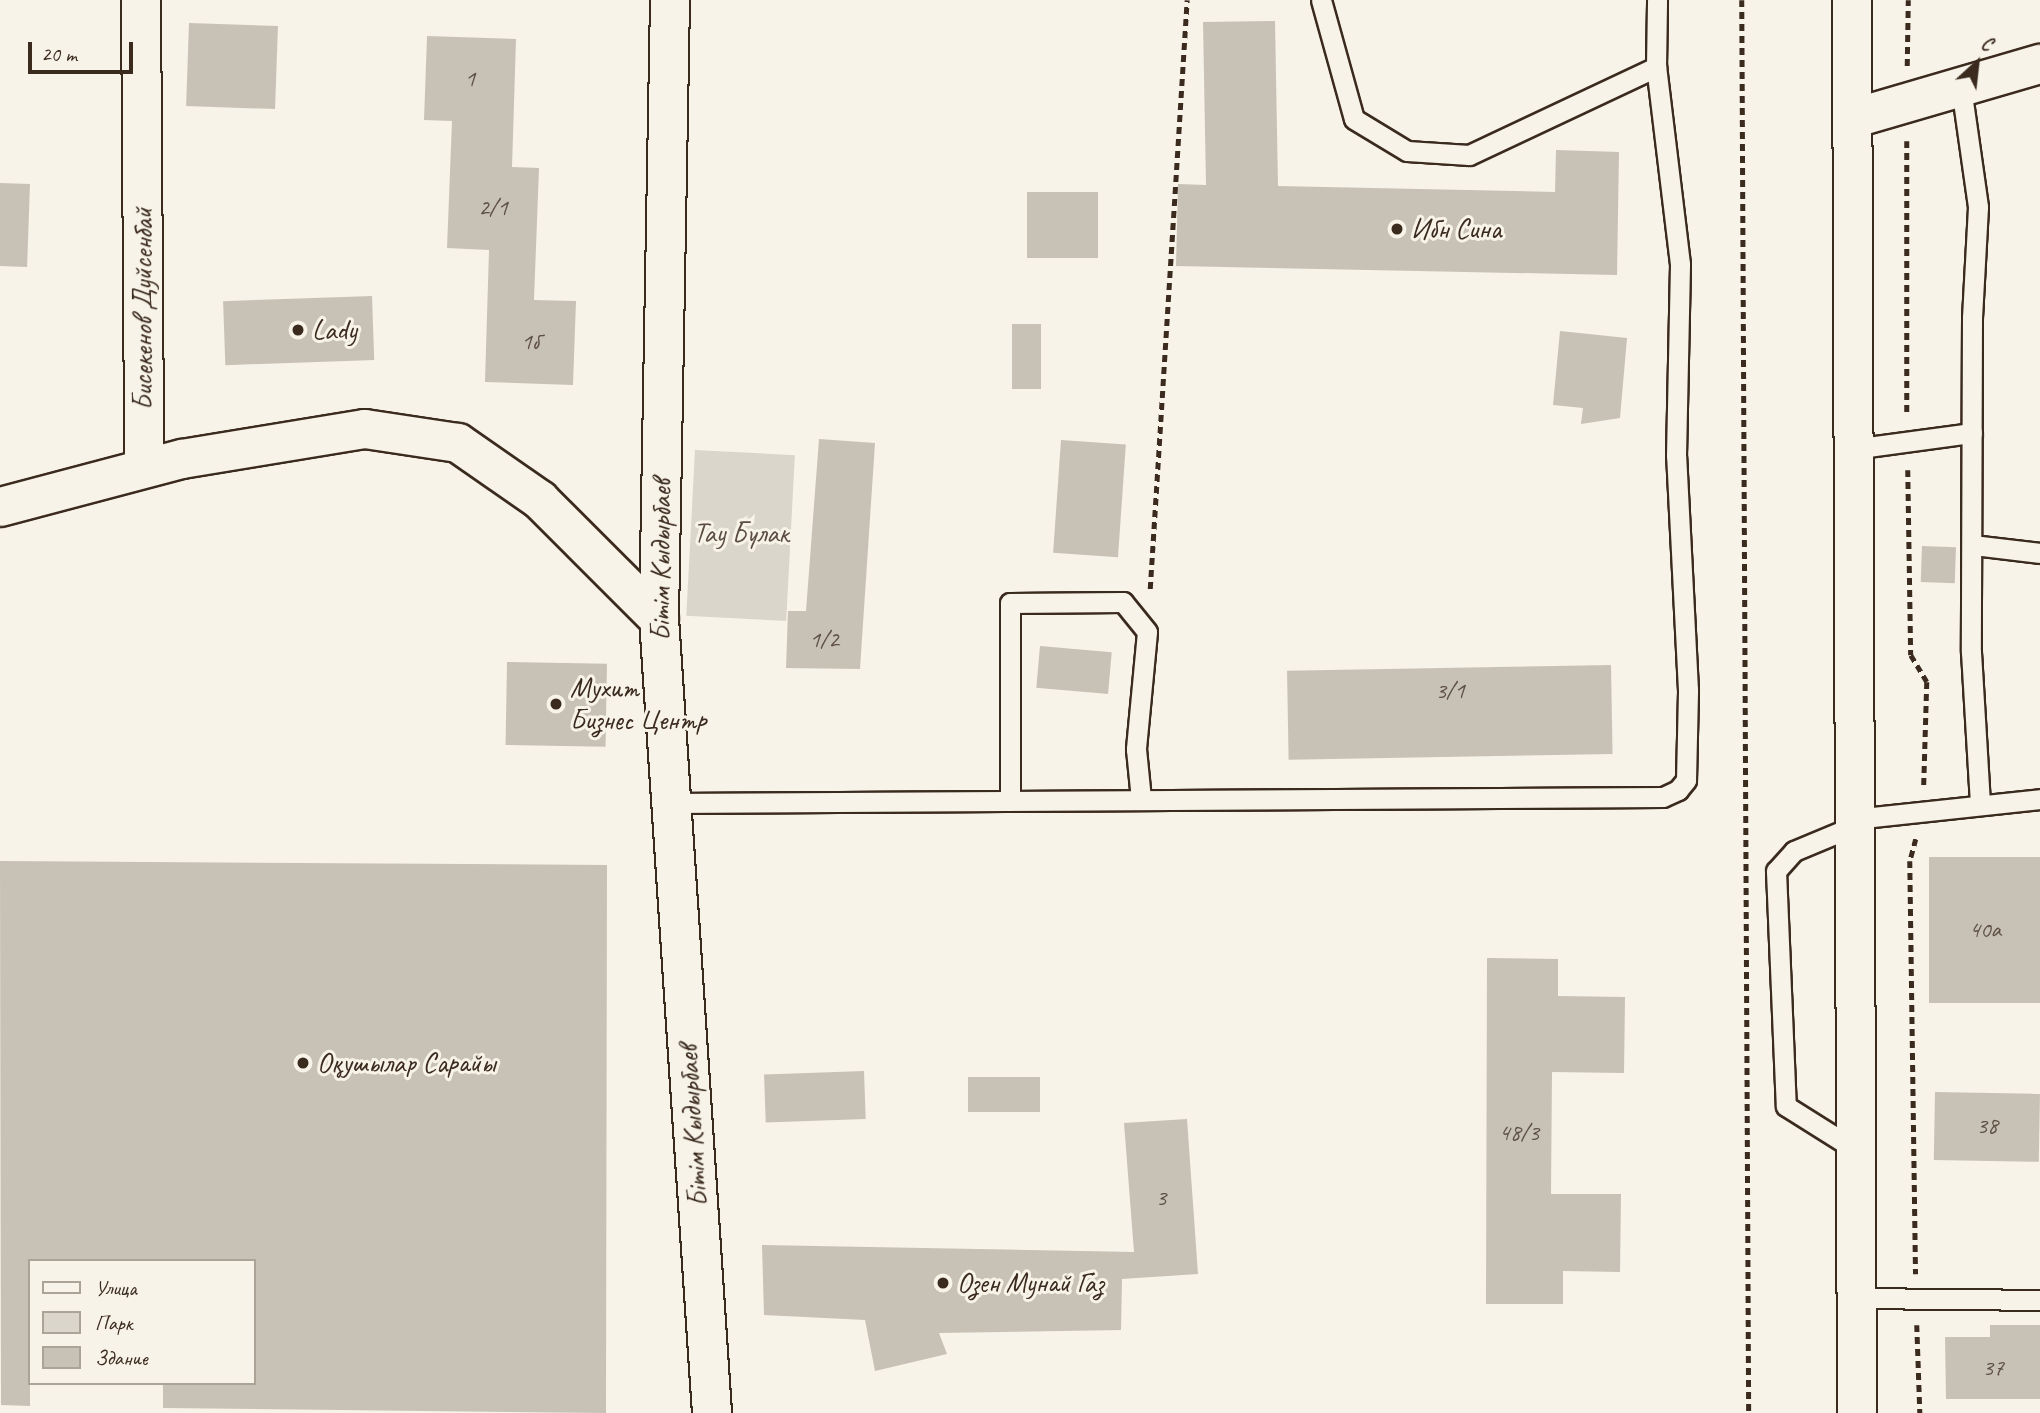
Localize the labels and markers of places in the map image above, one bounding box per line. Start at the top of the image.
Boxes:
place label: Ибн Сина [1411,212,1501,246]
marker: Ибн Сина [1389,221,1405,237]
place label: Lady [312,313,357,347]
marker: Lady [290,322,306,338]
place label: Мухит Бизнес Центр [570,671,706,737]
marker: Мухит Бизнес Центр [548,696,564,712]
place label: Оқушылар Сарайы [317,1046,496,1080]
marker: Оқушылар Сарайы [295,1055,311,1071]
place label: Озен Мунай Газ [957,1266,1103,1300]
marker: Озен Мунай Газ [935,1275,951,1291]

